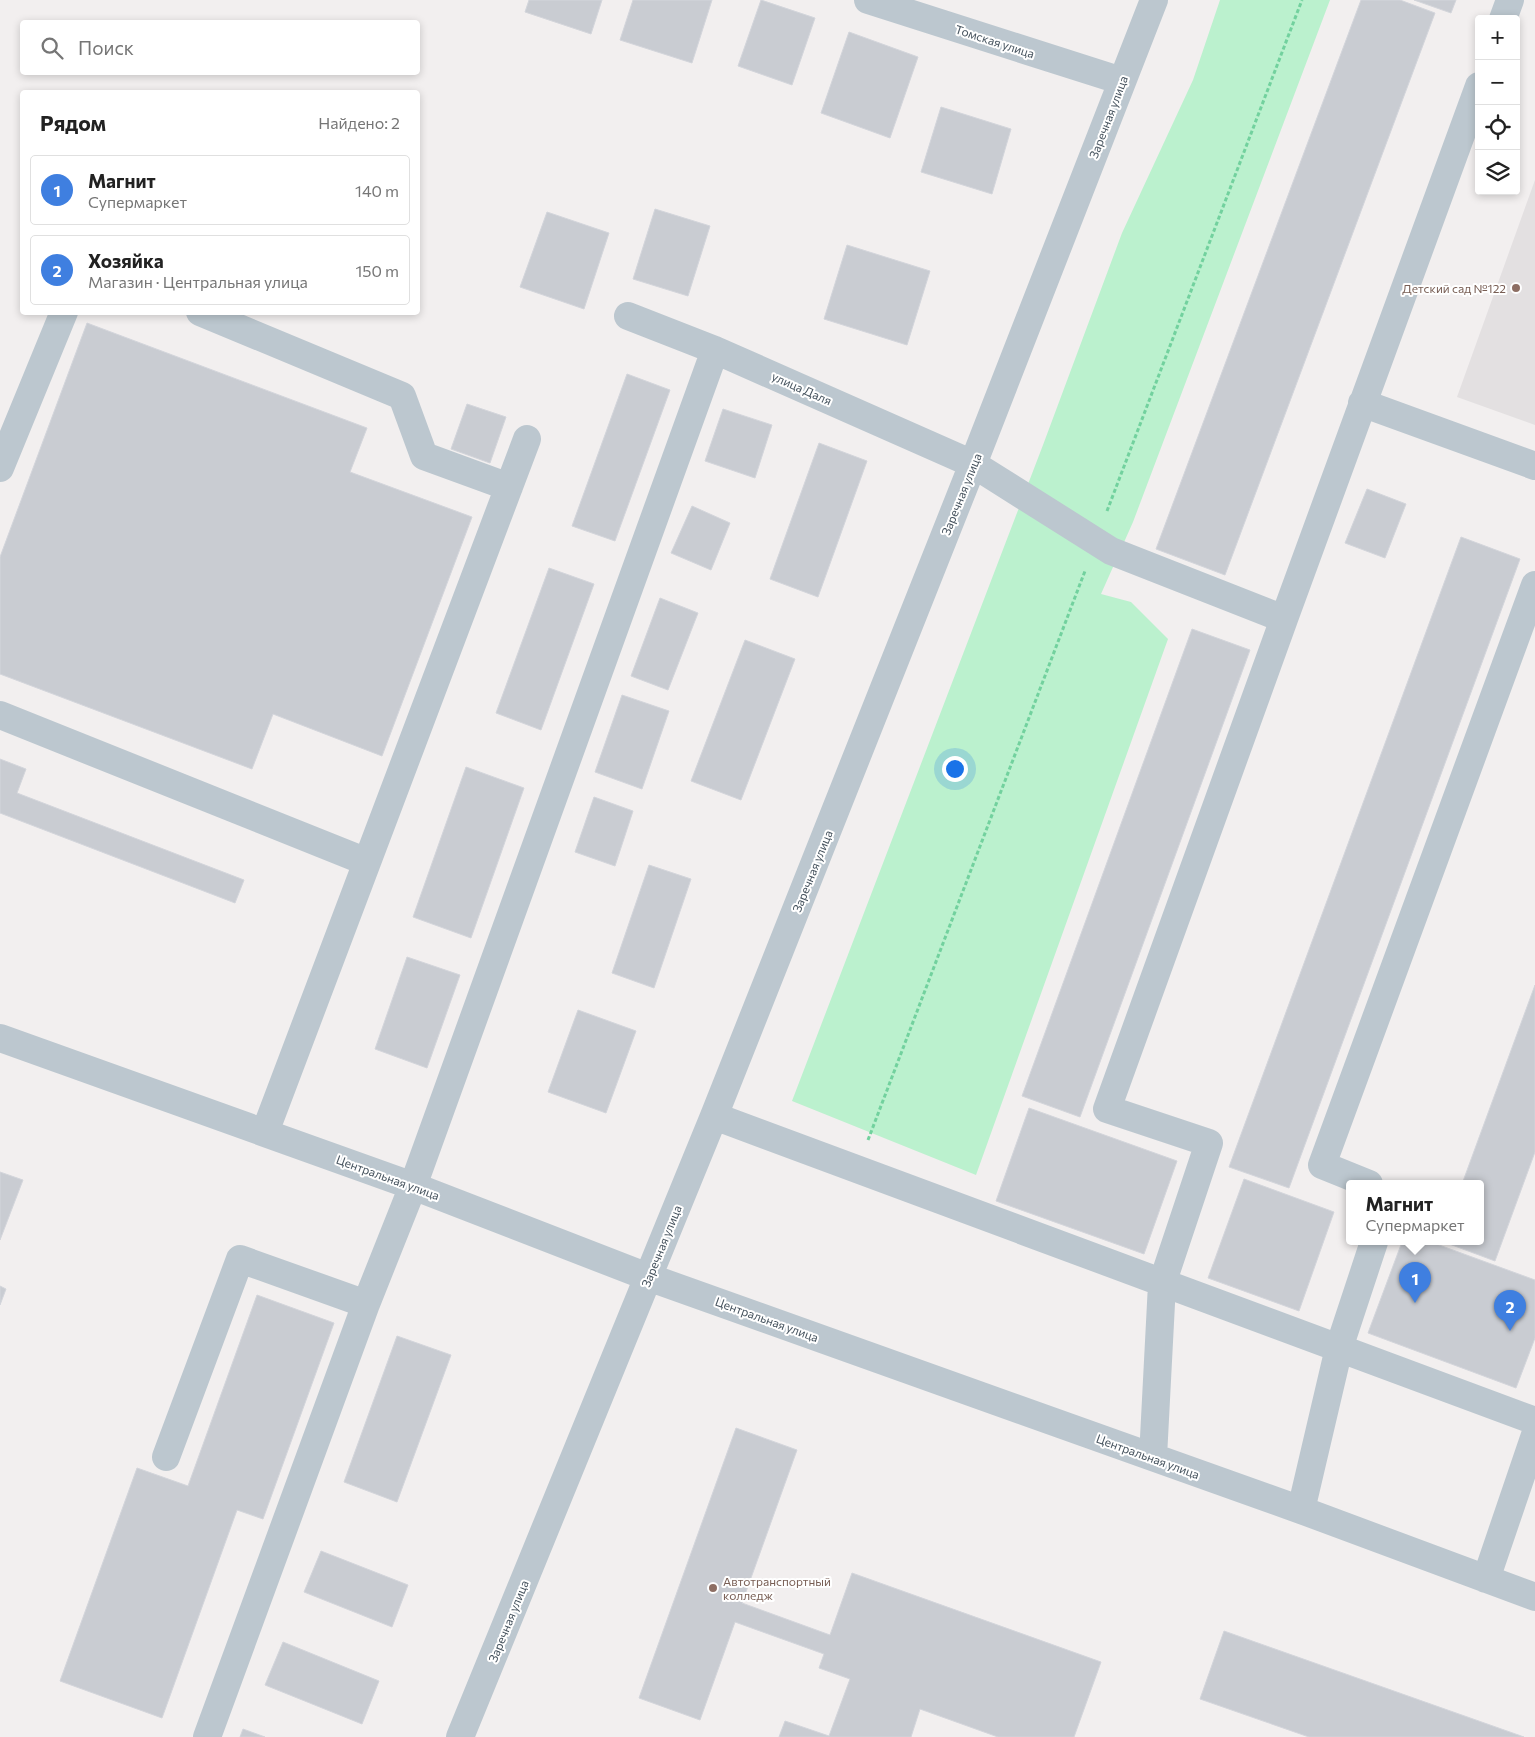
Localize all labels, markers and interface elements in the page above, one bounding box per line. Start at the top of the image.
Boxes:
map controls [1475,15,1520,195]
button: + [1475,15,1520,60]
search box [20,20,420,75]
street label: Томская улица [954,22,1036,60]
icon: search [38,34,66,62]
text: Поиск [78,36,134,59]
button: − [1475,60,1520,105]
street label: Заречная улица [1086,74,1130,160]
button: locate [1475,105,1520,150]
text: Рядом [40,110,106,135]
text: Найдено: 2 [318,113,400,132]
button: layers [1475,150,1520,195]
text: Магнит [88,169,156,192]
text: 1 [53,181,61,200]
text: 140 m [355,181,399,200]
text: Супермаркет [88,192,187,211]
text: Хозяйка [88,249,164,272]
text: 2 [52,261,62,280]
text: 150 m [356,261,399,280]
text: Магазин · Центральная улица [88,272,308,291]
place label: Детский сад №122 [1402,281,1506,295]
marker: Детский сад №122 [1510,282,1522,294]
street label: улица Даля [770,369,834,407]
street label: Заречная улица [938,451,984,537]
your location [942,756,968,782]
street label: Заречная улица [789,828,835,914]
street label: Центральная улица [334,1152,442,1202]
popup [1346,1180,1484,1245]
text: Магнит [1365,1192,1433,1215]
street label: Заречная улица [638,1203,684,1289]
text: Супермаркет [1365,1215,1465,1234]
pin: 1 [1399,1262,1431,1303]
pin: 2 [1494,1290,1526,1331]
street label: Центральная улица [713,1294,821,1344]
street label: Центральная улица [1094,1431,1202,1481]
place label: Автотранспортный колледж [723,1574,831,1602]
street label: Заречная улица [485,1578,531,1664]
marker: Автотранспортный колледж [707,1582,719,1594]

